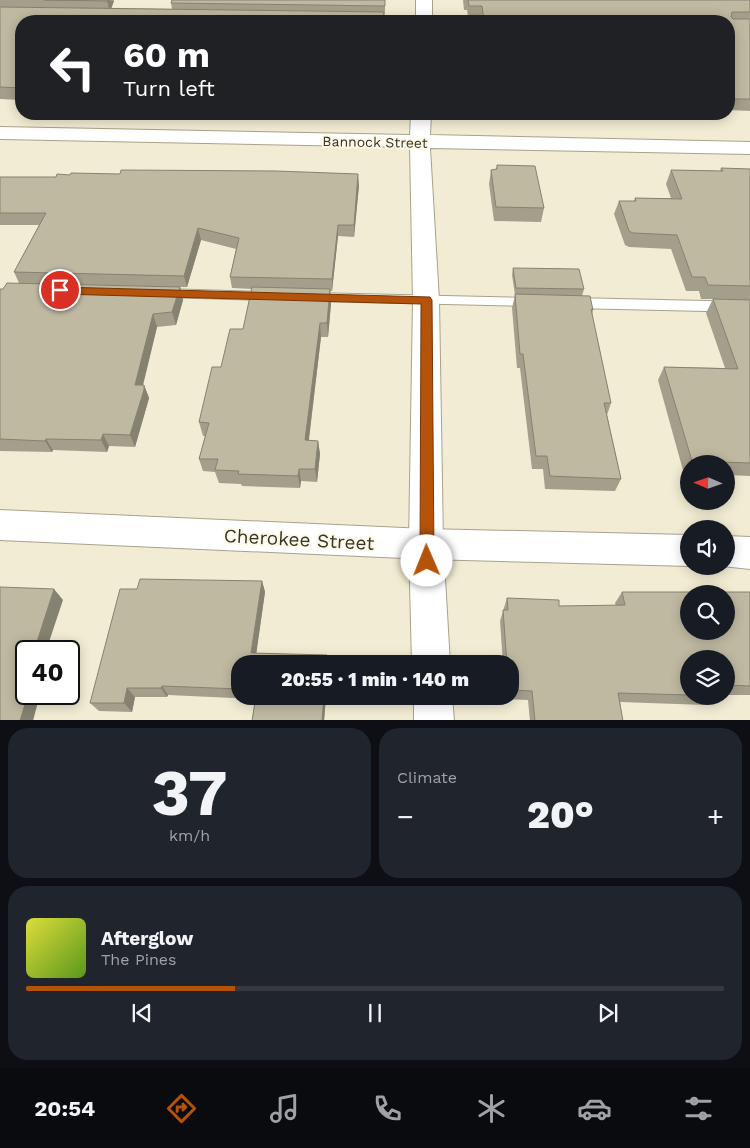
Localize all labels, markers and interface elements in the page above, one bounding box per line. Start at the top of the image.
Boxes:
text: 60 m [123,34,210,76]
icon: left [40,35,105,100]
text: Turn left [123,76,215,101]
street label: Bannock Street [322,133,428,151]
pin [39,269,81,311]
icon: arrive [46,276,74,304]
north arrow [680,455,735,510]
map controls [680,455,735,705]
button: sound [680,520,735,575]
street label: Cherokee Street [223,524,375,555]
position arrow [400,534,452,586]
button: search [680,585,735,640]
speed limit sign: 40 [15,640,80,705]
button: layers [680,650,735,705]
text: 20:55 · 1 min · 140 m [281,668,469,691]
text: 37 [151,755,228,831]
text: Climate [397,768,457,787]
text: 20° [527,793,594,837]
text: − [397,800,414,833]
text: + [707,800,724,833]
text: km/h [169,826,210,845]
text: Afterglow [101,927,193,950]
text: The Pines [101,950,177,969]
icon: previous [128,999,156,1027]
icon: pause [361,999,389,1027]
icon: next [594,999,622,1027]
icon: directions [164,1091,199,1126]
icon: music [267,1091,302,1126]
icon: phone [370,1091,405,1126]
icon: climate [474,1091,509,1126]
icon: car [577,1091,612,1126]
icon: filters [681,1091,716,1126]
text: 20:54 [34,1096,95,1121]

